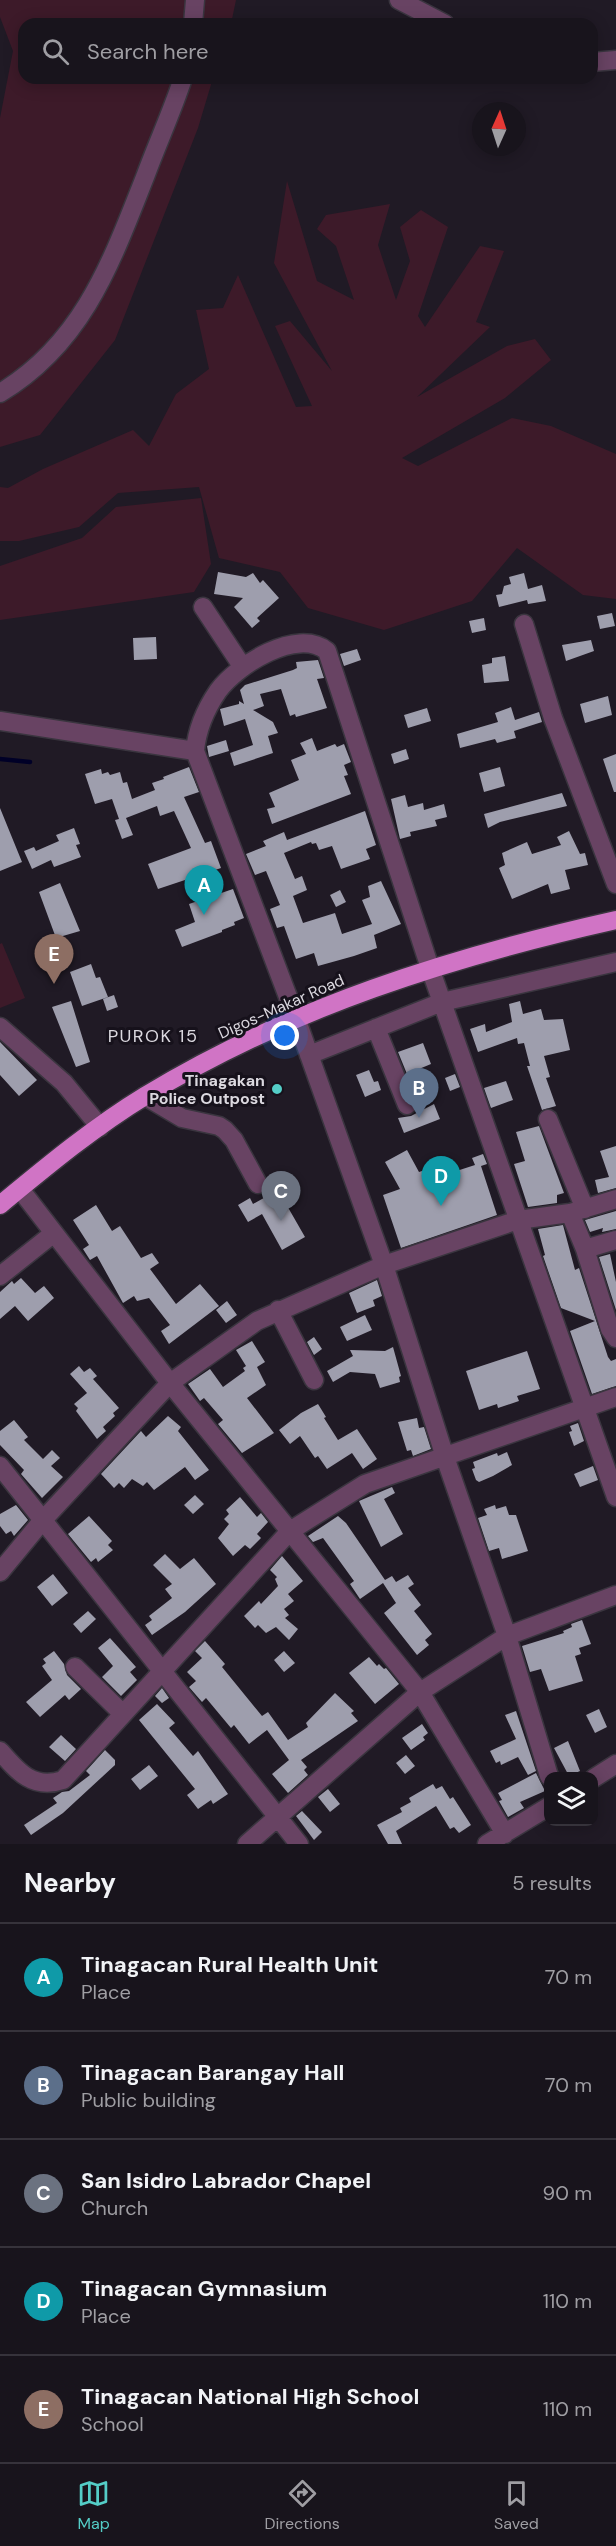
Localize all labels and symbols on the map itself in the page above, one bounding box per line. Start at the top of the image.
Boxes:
north arrow [472,102,526,156]
pin: A [184,866,224,915]
pin: E [34,934,74,984]
street label: Digos-Makar Road [215,969,348,1044]
your location [270,1021,299,1050]
district label: PUROK 15 [108,1024,198,1048]
pin: B [400,1068,438,1118]
place label: Tinagakan Police Outpost [149,1070,265,1109]
marker: Tinagakan Police Outpost [270,1082,284,1096]
pin: D [422,1156,460,1206]
pin: C [262,1172,300,1221]

